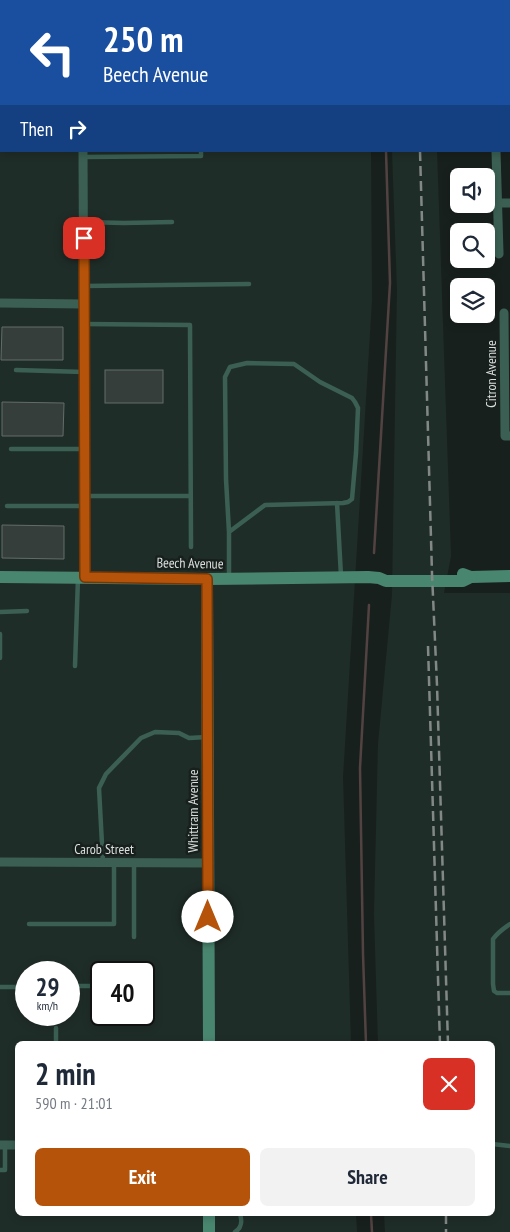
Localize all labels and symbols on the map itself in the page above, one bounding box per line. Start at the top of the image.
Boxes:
pin [63,217,105,259]
street label: Citron Avenue [482,340,500,408]
street label: Beech Avenue [156,553,224,573]
street label: Whittram Avenue [184,769,202,852]
street label: Carob Street [74,840,134,858]
position arrow [181,890,233,942]
speed limit sign: 40 [90,961,155,1026]

